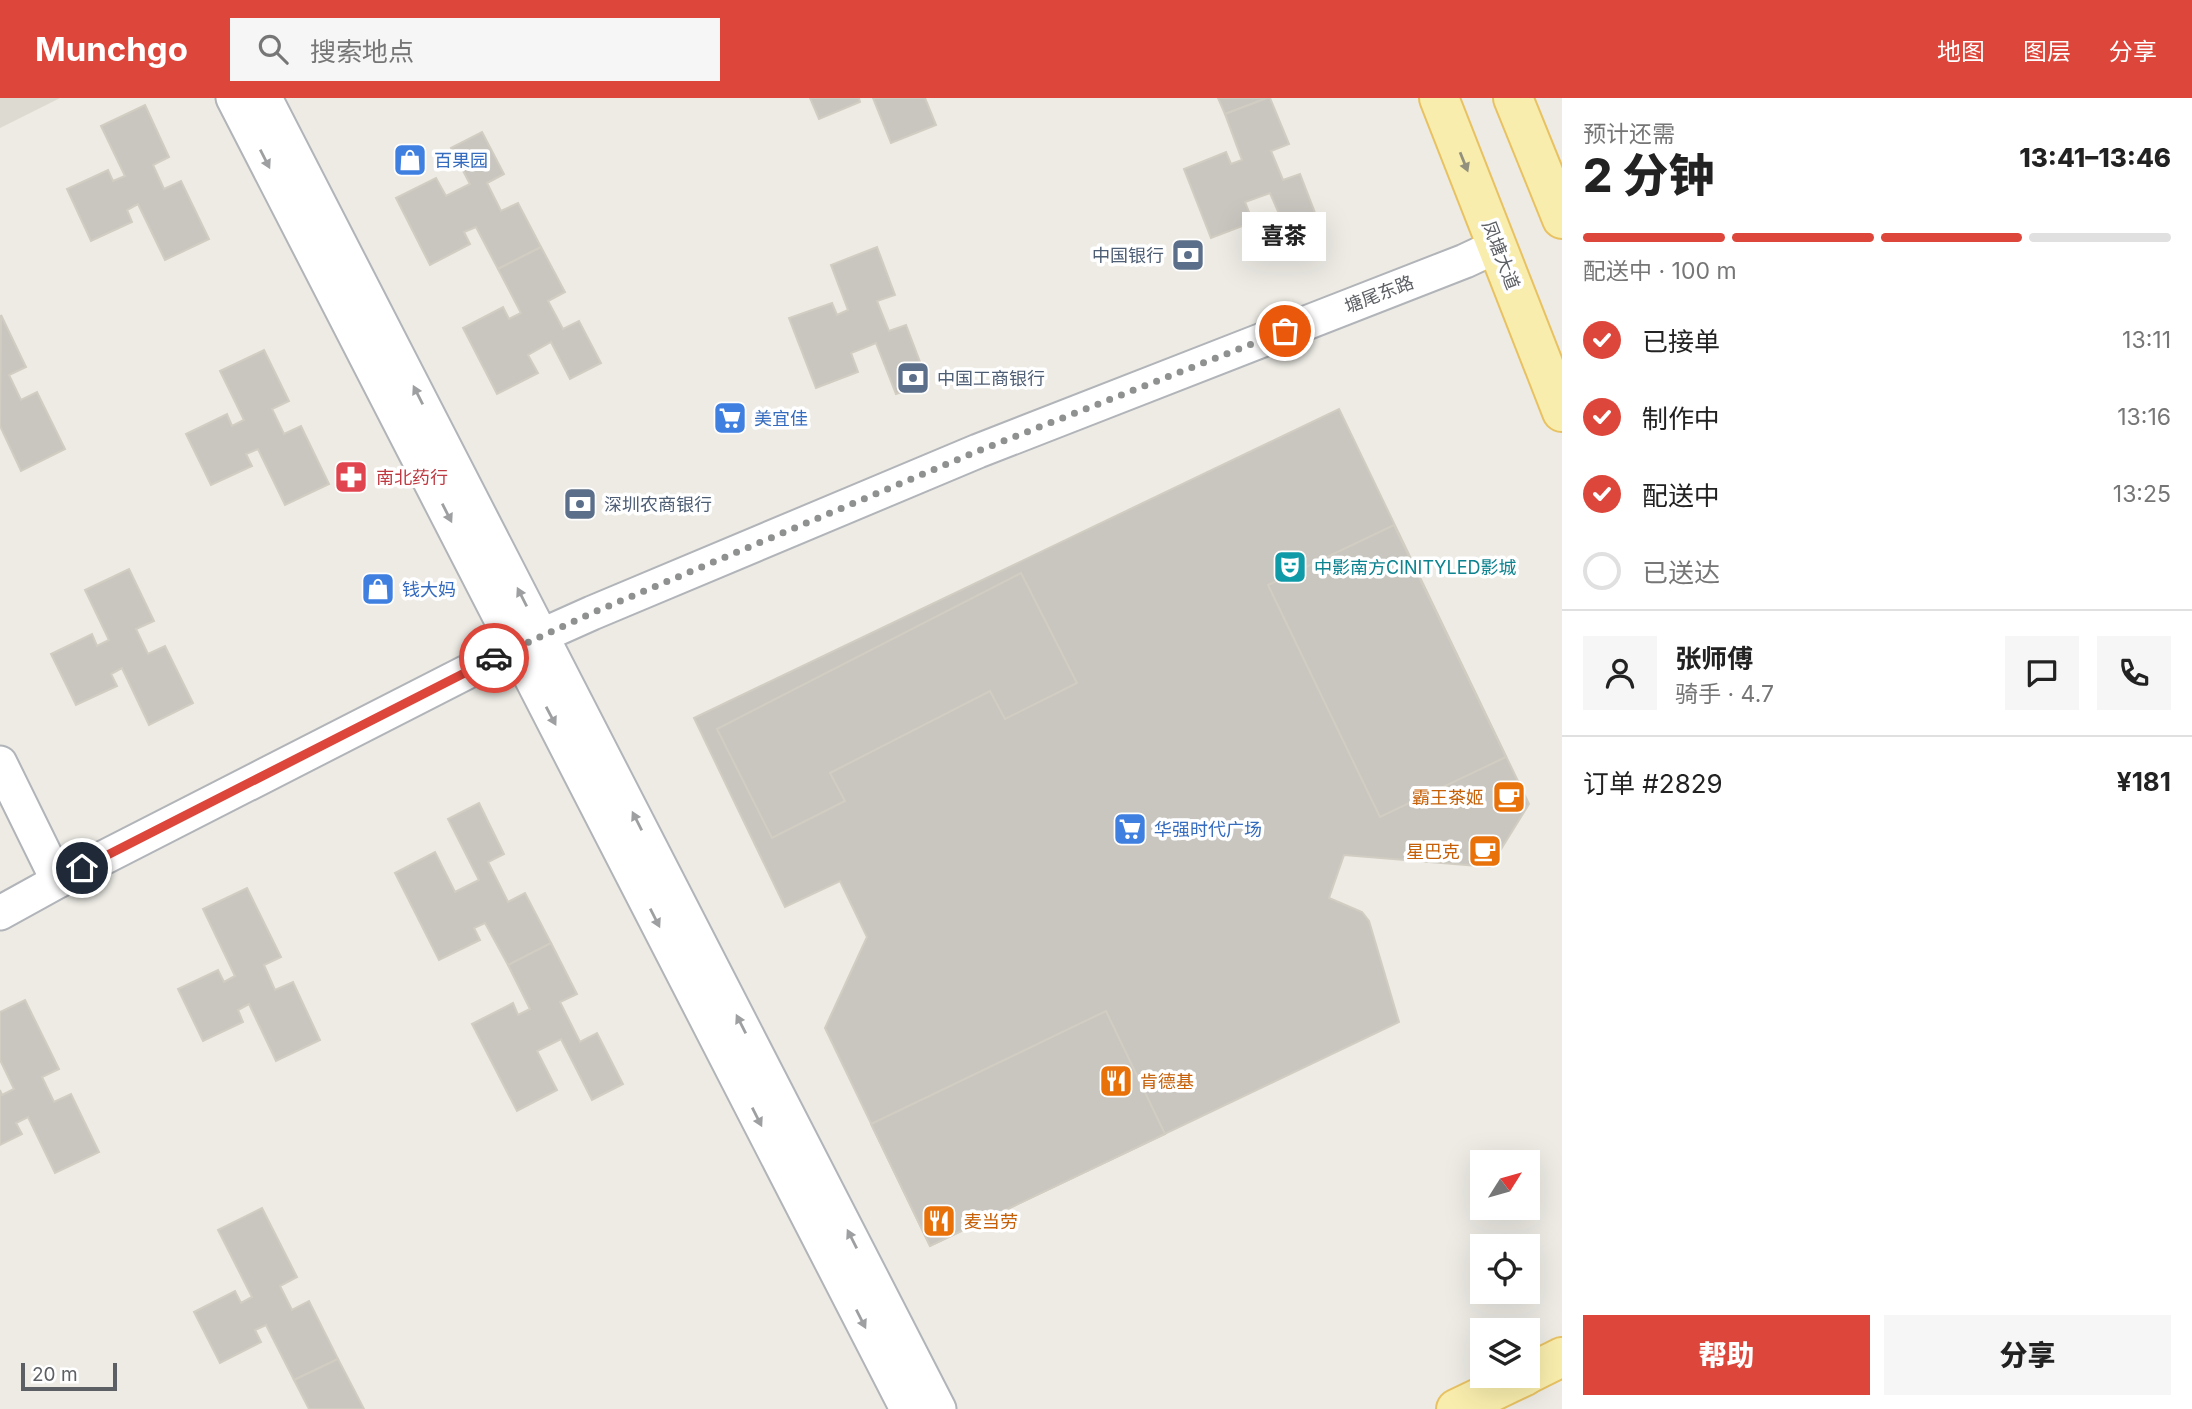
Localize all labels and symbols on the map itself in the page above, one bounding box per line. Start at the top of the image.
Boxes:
shop icon: 百果园 [391,141,429,179]
one-way arrow [259,149,270,169]
place label: 百果园 [434,150,488,171]
one-way arrow [1458,151,1469,172]
callout: 喜茶 [1243,212,1327,261]
street label: 凤塘大道 [1478,218,1524,292]
bank icon: 中国银行 [1169,236,1207,274]
place label: 中国银行 [1092,245,1164,266]
street label: 塘尾东路 [1342,271,1416,317]
pin [1255,301,1315,361]
bank icon: 中国工商银行 [894,359,932,397]
place label: 中国工商银行 [937,368,1045,389]
one-way arrow [413,385,424,405]
supermarket icon: 美宜佳 [711,399,749,437]
place label: 美宜佳 [754,408,808,429]
pharmacy icon: 南北药行 [332,458,370,496]
place label: 南北药行 [376,467,448,488]
bank icon: 深圳农商银行 [561,485,599,523]
place label: 深圳农商银行 [604,494,712,515]
one-way arrow [441,504,453,523]
theatre icon: 中影南方CINITYLED影城 [1271,548,1309,586]
place label: 中影南方CINITYLED影城 [1314,557,1517,578]
shop icon: 钱大妈 [359,570,397,608]
place label: 钱大妈 [402,579,456,600]
one-way arrow [517,587,528,607]
courier [459,623,529,693]
one-way arrow [545,706,557,726]
cafe icon: 霸王茶姬 [1490,778,1528,816]
place label: 霸王茶姬 [1412,787,1484,808]
supermarket icon: 华强时代广场 [1111,810,1149,848]
one-way arrow [632,811,643,831]
place label: 华强时代广场 [1154,819,1262,840]
cafe icon: 星巴克 [1466,832,1504,870]
pin [52,838,112,898]
place label: 星巴克 [1406,841,1460,862]
one-way arrow [649,908,660,928]
one-way arrow [736,1014,747,1034]
restaurant icon: 肯德基 [1097,1062,1135,1100]
place label: 肯德基 [1140,1071,1194,1092]
one-way arrow [751,1107,763,1127]
north arrow [1470,1150,1540,1220]
restaurant icon: 麦当劳 [920,1202,958,1240]
place label: 麦当劳 [964,1211,1018,1232]
one-way arrow [846,1229,858,1249]
one-way arrow [855,1309,867,1329]
scale bar [21,1360,117,1392]

